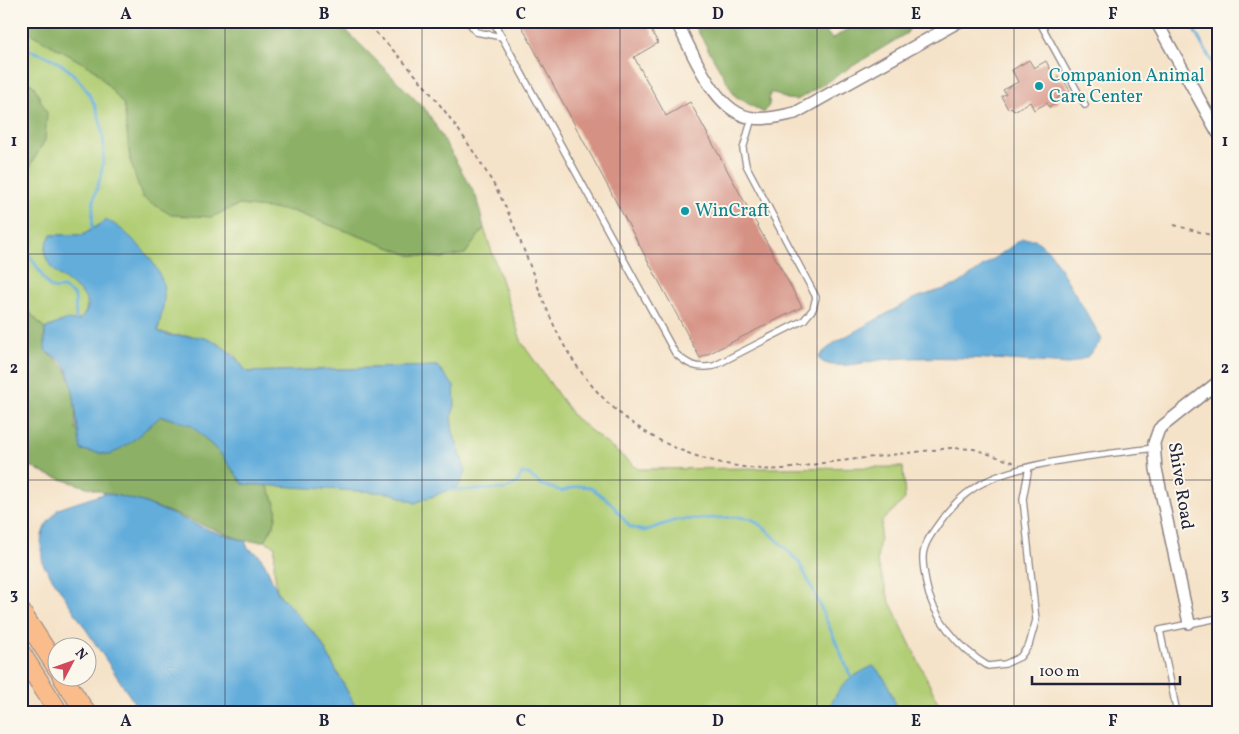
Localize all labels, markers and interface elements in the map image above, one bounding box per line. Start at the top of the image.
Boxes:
text: A [120,4,132,26]
text: B [319,4,330,26]
text: C [516,4,526,26]
text: D [712,4,724,26]
text: E [911,4,921,26]
text: F [1108,4,1118,26]
place label: Companion Animal Care Center [1049,64,1205,110]
marker: Companion Animal Care Center [1033,80,1045,92]
text: 1 [11,131,17,153]
text: 1 [1222,131,1228,153]
place label: WinCraft [695,199,769,224]
marker: WinCraft [679,205,691,217]
text: 2 [10,358,18,380]
text: 2 [1221,358,1229,380]
street label: Shive Road [1161,440,1199,532]
text: 3 [10,584,18,606]
text: 3 [1221,584,1229,606]
north arrow [48,636,98,686]
text: N [70,644,91,665]
scale bar [1032,654,1179,686]
text: 100 m [1039,662,1079,683]
text: A [120,711,132,733]
text: B [319,711,330,733]
text: C [516,711,526,733]
text: D [712,711,724,733]
text: E [911,711,921,733]
text: F [1108,711,1118,733]

